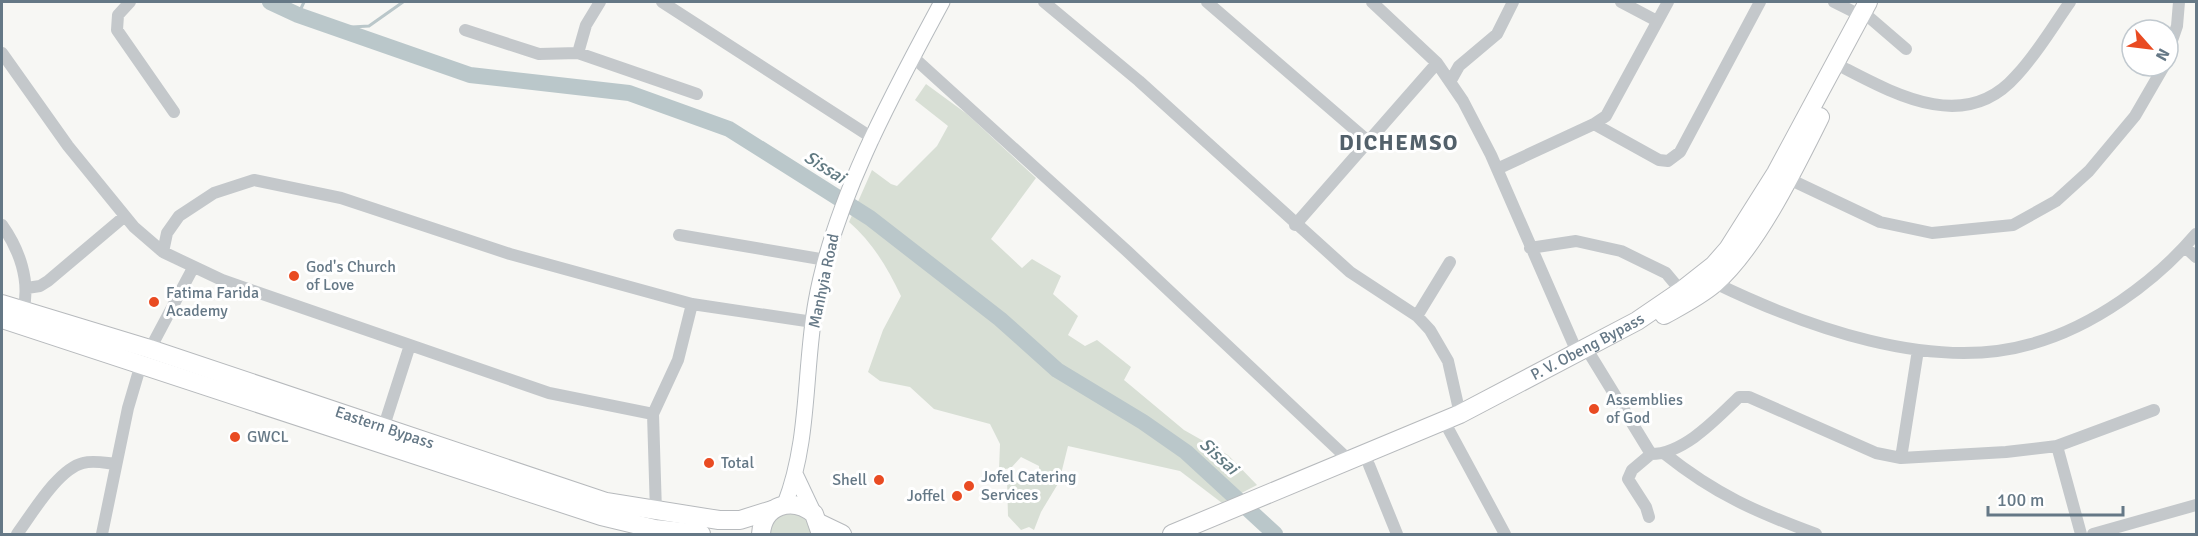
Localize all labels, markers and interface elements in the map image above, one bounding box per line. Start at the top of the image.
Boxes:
north arrow [2120,18,2180,78]
text: N [2151,45,2174,64]
district label: DICHEMSO [1339,129,1459,156]
water label: Sissai [800,146,852,189]
street label: Manhyia Road [804,232,844,330]
place label: God's Church of Love [306,257,396,295]
marker: God's Church of Love [287,269,301,283]
place label: Fatima Farida Academy [166,283,259,321]
marker: Fatima Farida Academy [147,295,161,309]
street label: P. V. Obeng Bypass [1527,309,1648,385]
place label: Assemblies of God [1606,390,1683,428]
street label: Eastern Bypass [332,402,437,454]
marker: Assemblies of God [1587,402,1601,416]
place label: GWCL [247,427,289,447]
marker: GWCL [228,430,242,444]
water label: Sissai [1195,433,1245,481]
place label: Total [721,453,754,473]
marker: Total [702,456,716,470]
place label: Jofel Catering Services [981,467,1076,505]
place label: Shell [832,470,867,490]
marker: Shell [872,473,886,487]
marker: Jofel Catering Services [962,479,976,493]
scale bar [1988,479,2123,517]
place label: Joffel [907,486,945,506]
marker: Joffel [950,489,964,503]
text: 100 m [1997,489,2044,511]

